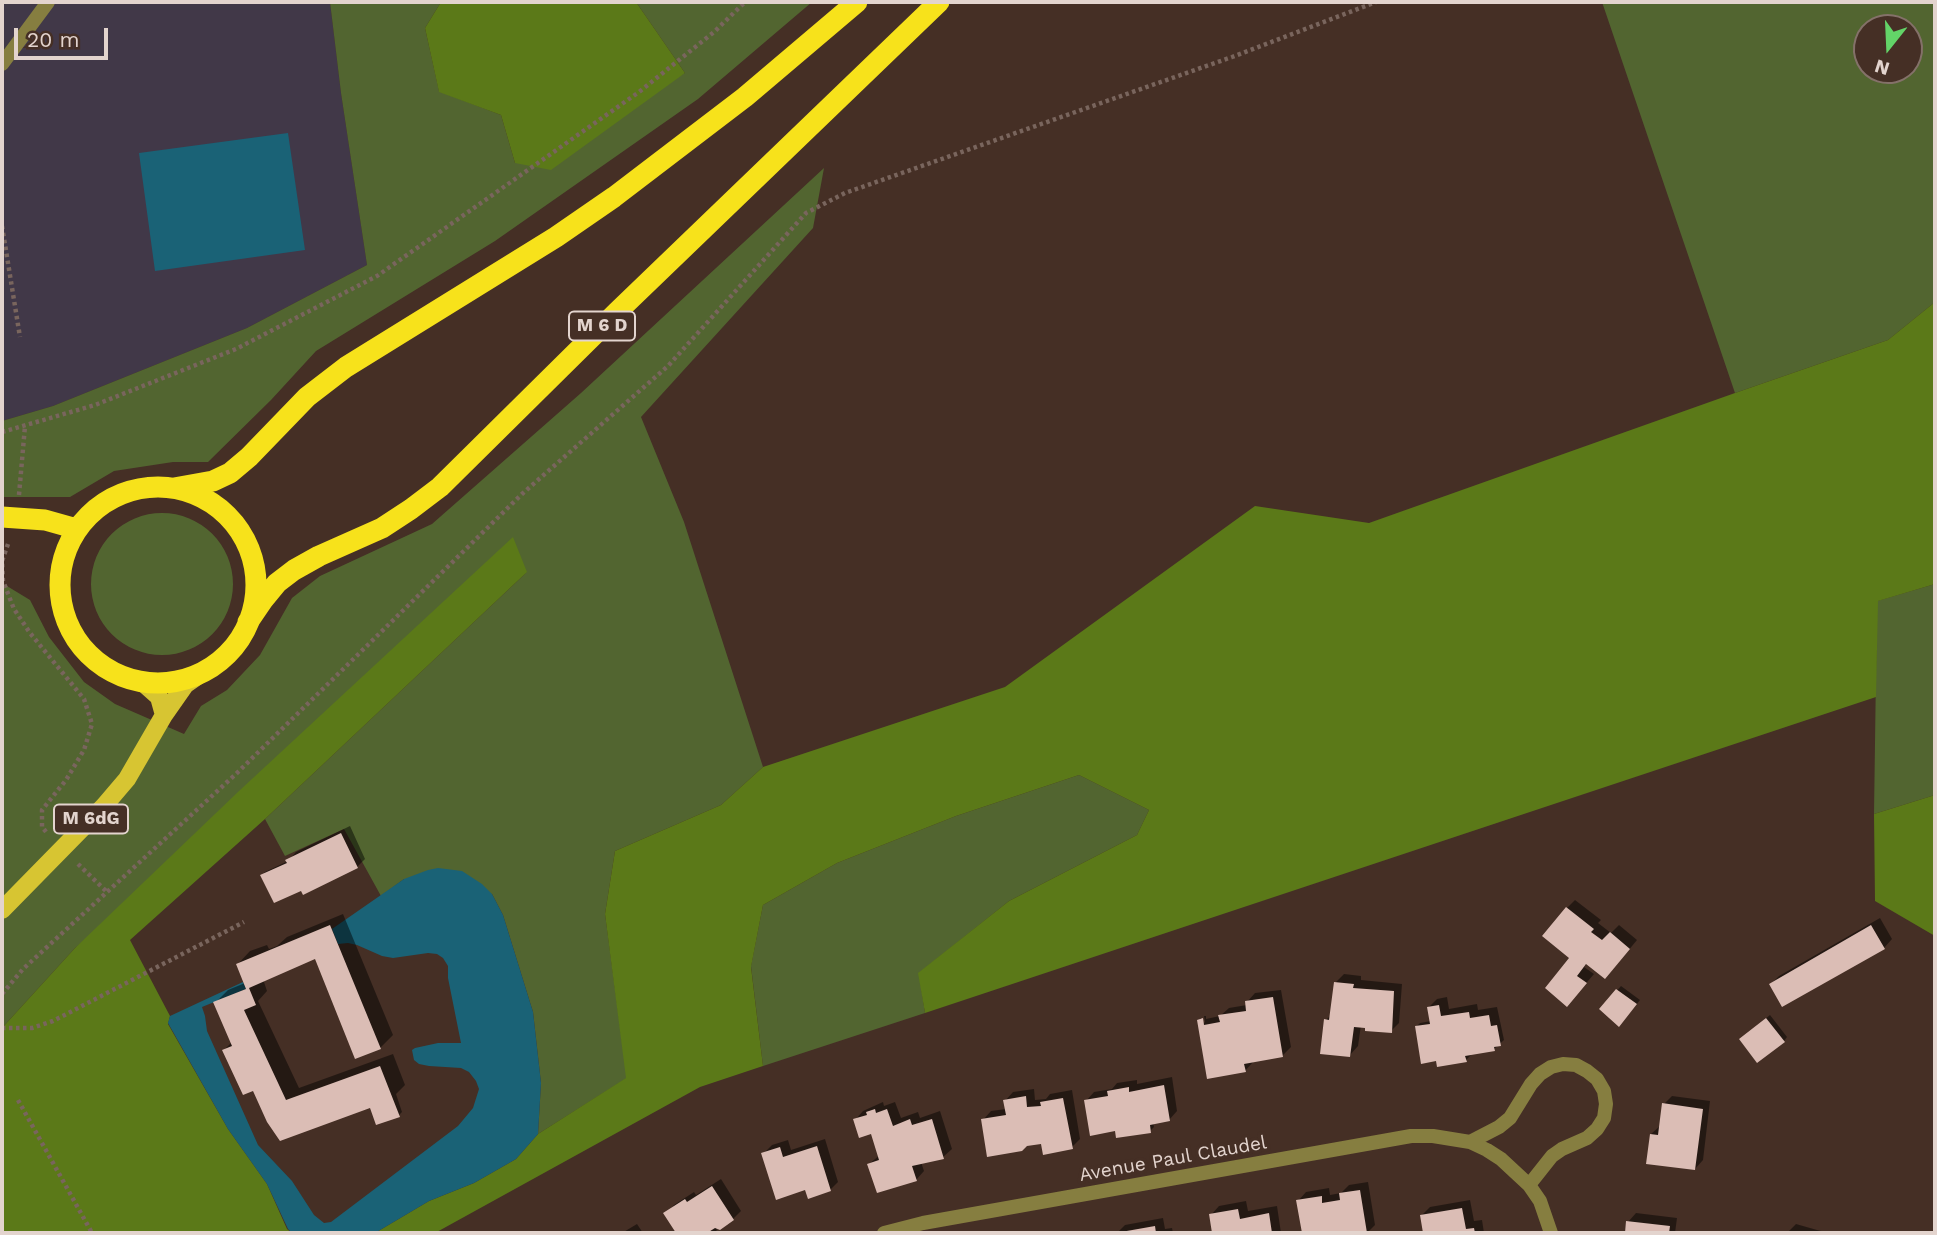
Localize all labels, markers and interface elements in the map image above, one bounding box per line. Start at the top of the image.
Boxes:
scale bar [18,14,112,58]
north arrow [1853,14,1923,84]
text: 20 m [27,27,79,52]
text: N [1872,54,1892,81]
road number: M 6 D [569,312,635,340]
road number: M 6dG [54,804,128,834]
street label: Avenue Paul Claudel [1077,1131,1269,1187]

